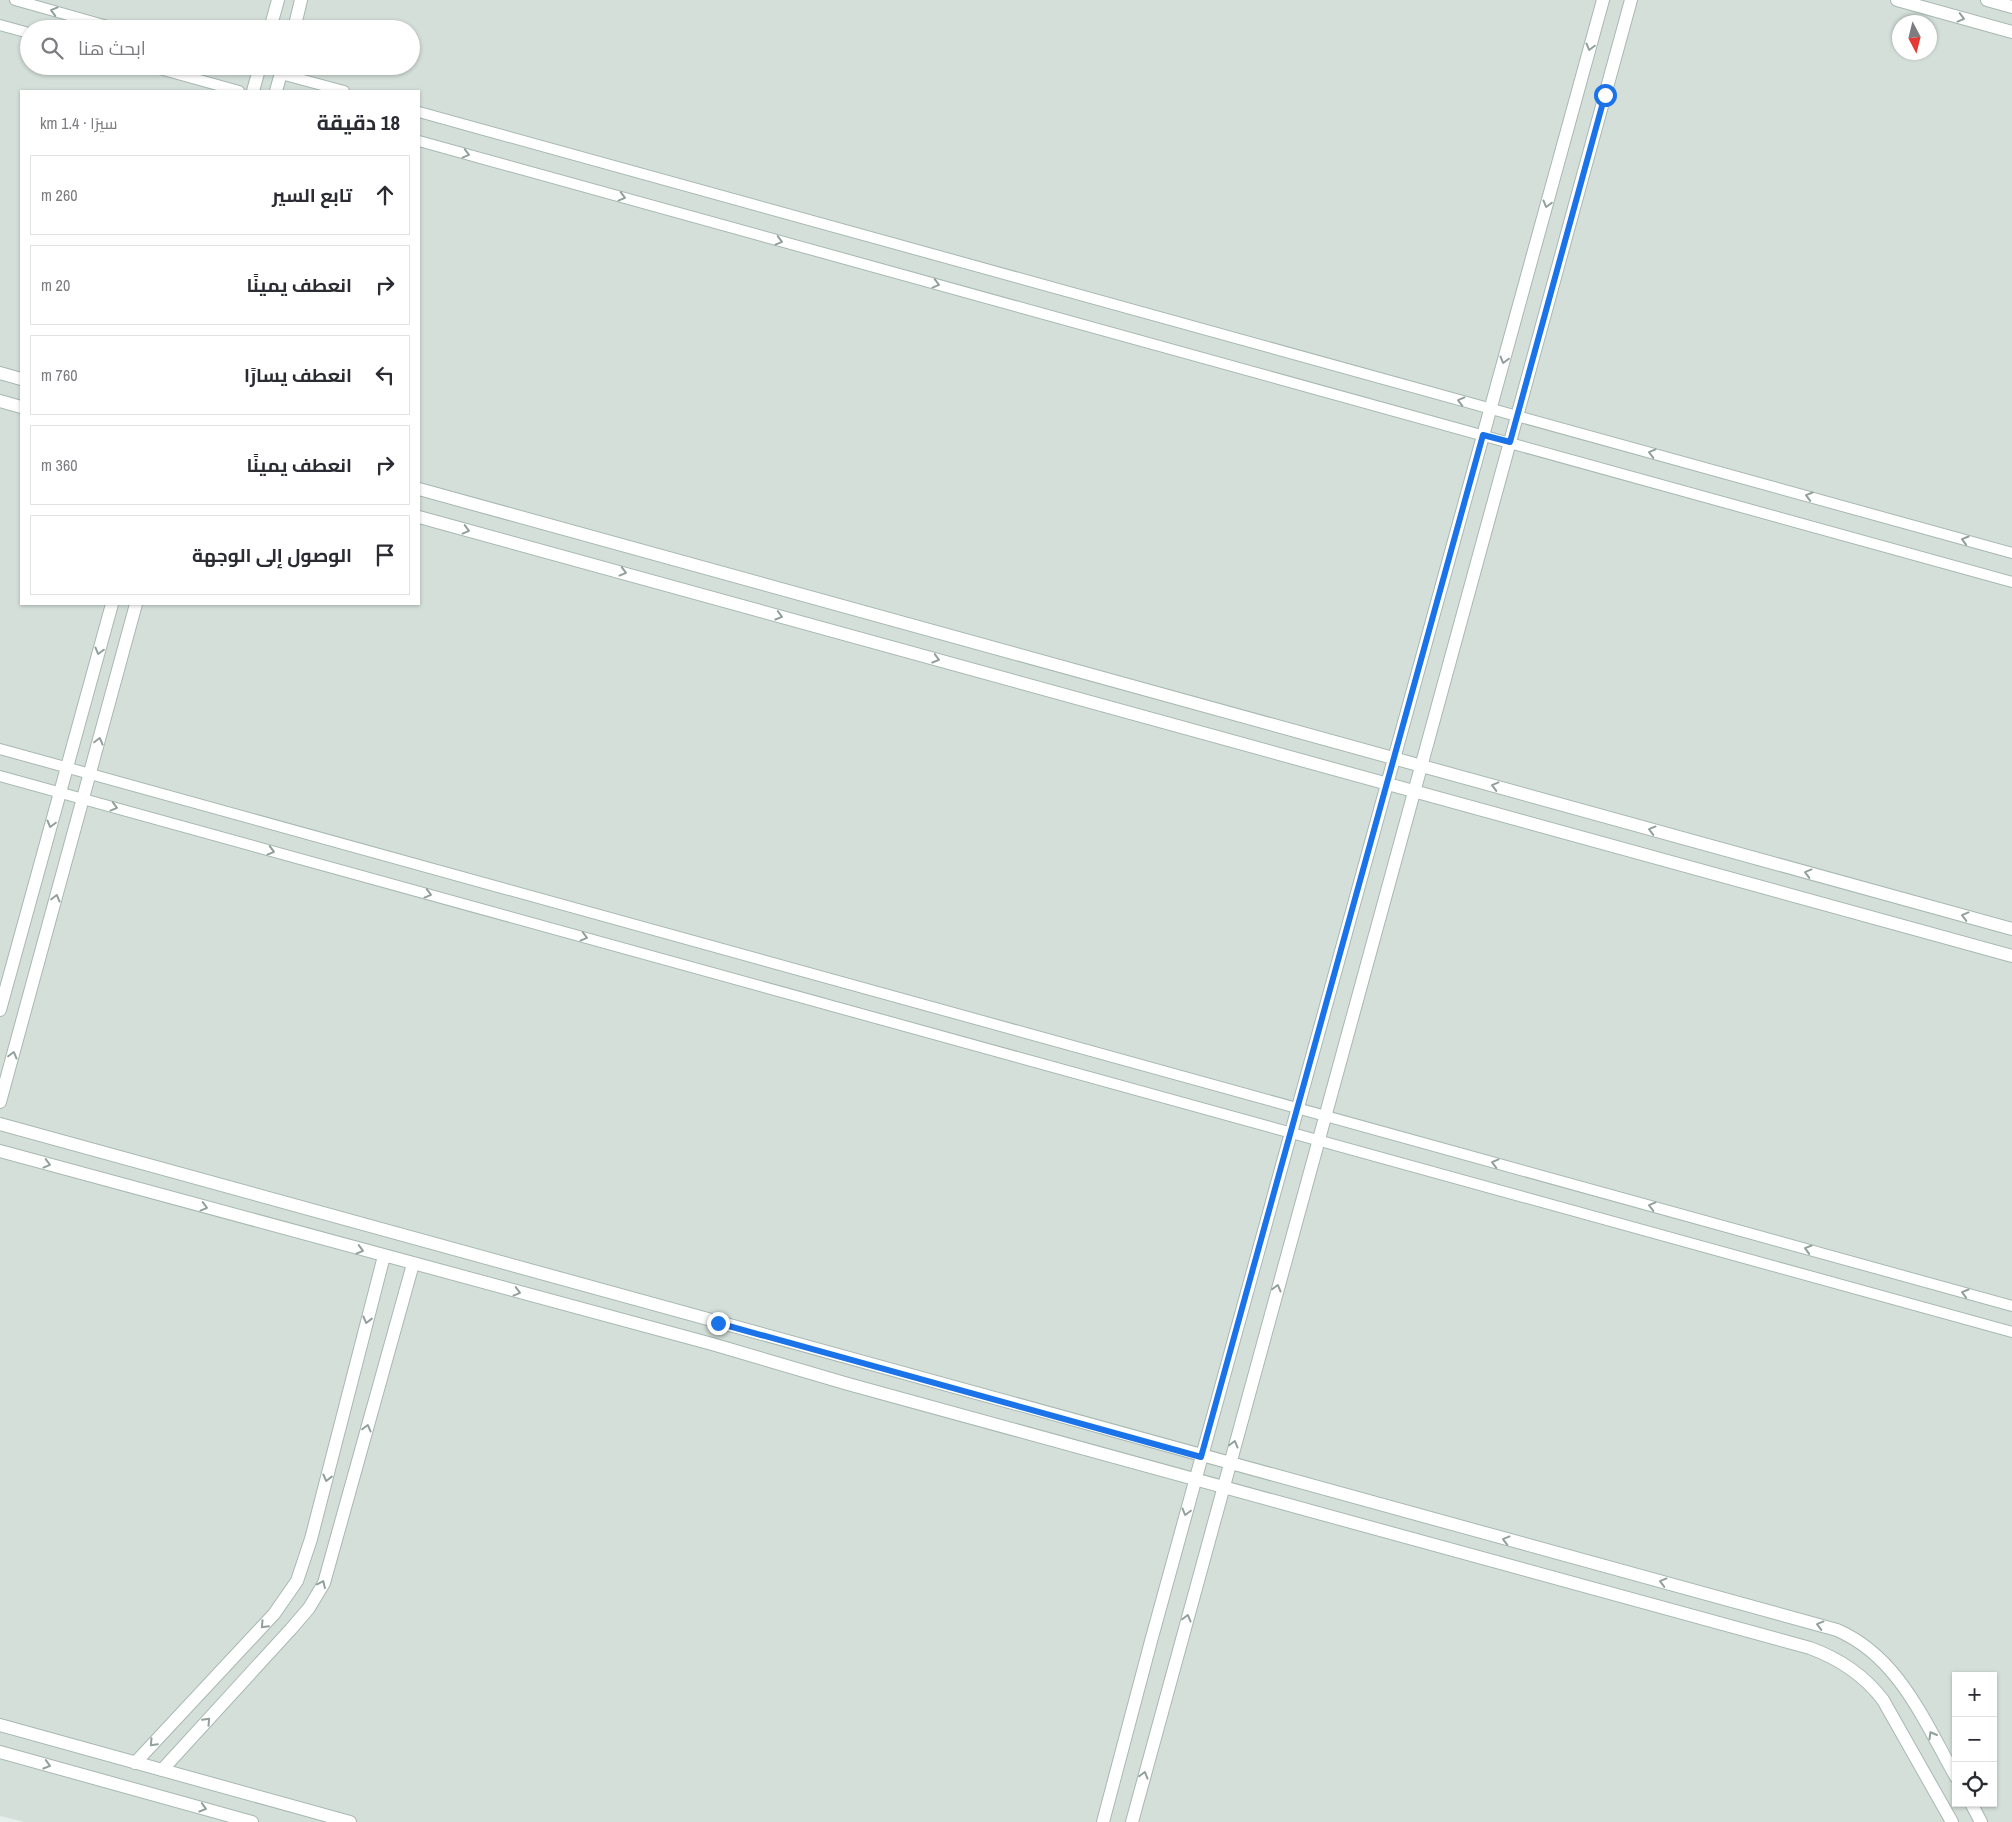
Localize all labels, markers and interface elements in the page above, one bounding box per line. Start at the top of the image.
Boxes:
one-way arrow [50,6,59,17]
one-way arrow [1956,12,1964,22]
north arrow [1892,15,1937,60]
search box [20,20,420,75]
icon: search [38,34,66,62]
text: ابحث هنا [78,35,146,61]
one-way arrow [1585,43,1596,51]
route start [1594,84,1617,107]
text: 18 دقيقة [317,108,400,137]
text: سيرًا · 1.4 km [40,112,117,134]
one-way arrow [461,148,470,159]
icon: ahead [371,181,399,209]
text: تابع السير [272,182,352,208]
text: 260 m [41,184,77,206]
one-way arrow [618,192,626,202]
one-way arrow [1542,199,1552,207]
one-way arrow [774,235,783,245]
icon: right [371,271,399,299]
text: انعطف يمينًا [246,272,352,298]
text: 20 m [41,274,70,296]
one-way arrow [931,278,940,289]
one-way arrow [1499,356,1509,364]
icon: left [371,361,399,389]
text: انعطف يسارًا [244,362,352,388]
text: 760 m [41,364,77,386]
one-way arrow [1458,396,1466,406]
one-way arrow [1648,448,1657,458]
icon: right [371,451,399,479]
text: انعطف يمينًا [246,452,352,478]
text: 360 m [41,454,77,476]
one-way arrow [1804,491,1813,502]
one-way arrow [461,524,469,534]
one-way arrow [1961,535,1969,546]
icon: arrive [371,541,399,569]
text: الوصول إلى الوجهة [192,542,352,568]
one-way arrow [618,567,626,577]
one-way arrow [775,610,783,620]
one-way arrow [94,646,105,655]
one-way arrow [931,654,939,664]
one-way arrow [93,738,103,746]
one-way arrow [1492,782,1500,792]
one-way arrow [110,802,118,812]
one-way arrow [47,820,57,828]
one-way arrow [1648,825,1656,835]
one-way arrow [266,845,275,855]
one-way arrow [1804,868,1813,879]
one-way arrow [423,888,432,899]
one-way arrow [50,894,60,903]
one-way arrow [1961,912,1970,922]
one-way arrow [580,932,588,942]
one-way arrow [7,1050,18,1059]
one-way arrow [43,1158,51,1169]
one-way arrow [1492,1158,1500,1168]
one-way arrow [199,1201,208,1212]
one-way arrow [1647,1201,1656,1212]
one-way arrow [356,1244,365,1255]
one-way arrow [1805,1245,1813,1255]
one-way arrow [1272,1284,1282,1292]
one-way arrow [513,1286,522,1297]
one-way arrow [1961,1288,1969,1299]
route end [707,1312,730,1335]
one-way arrow [362,1316,373,1325]
one-way arrow [362,1425,372,1433]
one-way arrow [1229,1441,1239,1449]
one-way arrow [322,1473,333,1482]
one-way arrow [1181,1508,1192,1517]
one-way arrow [1503,1536,1511,1546]
one-way arrow [1660,1578,1668,1588]
one-way arrow [316,1580,326,1589]
one-way arrow [1181,1614,1192,1623]
one-way arrow [261,1619,270,1628]
one-way arrow [1816,1621,1824,1631]
map controls [1952,1672,1997,1807]
button: + [1952,1672,1997,1717]
button: − [1952,1717,1997,1762]
one-way arrow [201,1718,210,1727]
one-way arrow [1928,1731,1938,1740]
one-way arrow [150,1738,159,1747]
one-way arrow [42,1759,51,1769]
button: locate [1952,1762,1997,1807]
one-way arrow [1139,1771,1149,1780]
one-way arrow [199,1803,207,1813]

